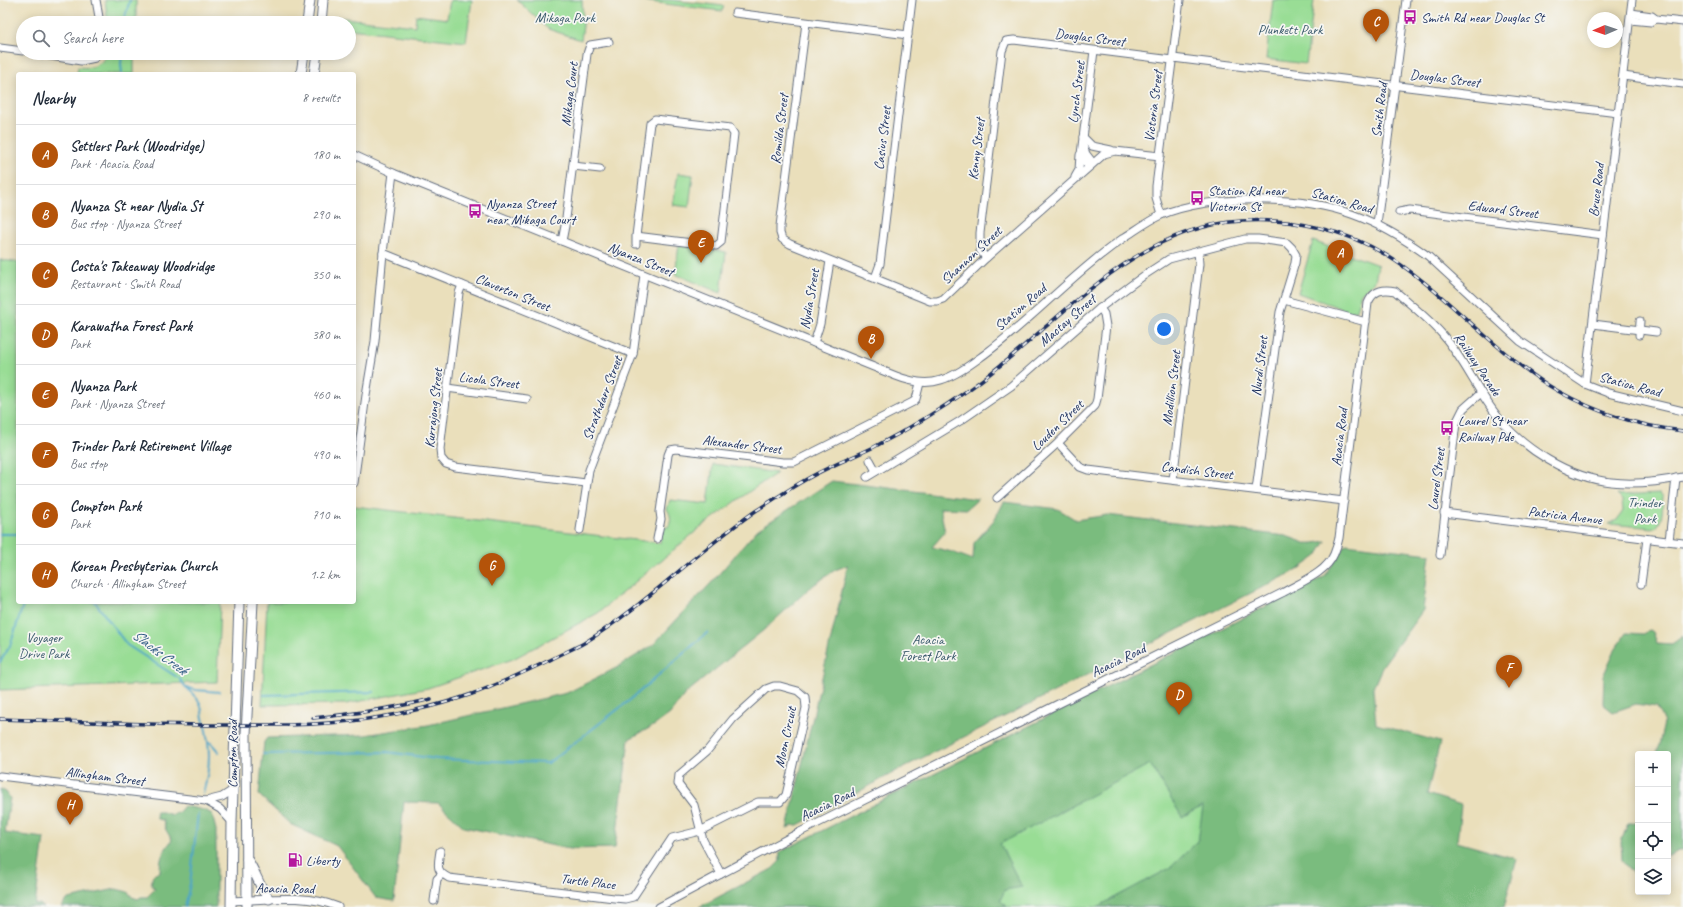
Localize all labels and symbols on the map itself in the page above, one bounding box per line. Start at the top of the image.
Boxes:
park label: Mikaga Park [535,9,597,26]
pin: C [1363,9,1389,42]
bus stop icon: Smith Rd near Douglas St [1402,9,1418,25]
place label: Smith Rd near Douglas St [1421,9,1546,26]
north arrow [1587,12,1623,48]
park label: Plunkett Park [1258,21,1324,38]
street label: Douglas Street [1054,25,1128,50]
street label: Lynch Street [1064,59,1089,124]
street label: Mikaga Court [557,60,582,127]
street label: Douglas Street [1409,66,1483,91]
street label: Victoria Street [1141,67,1167,143]
street label: Smith Road [1368,79,1392,138]
street label: Romilda Street [767,91,793,165]
street label: Casius Street [870,104,895,171]
street label: Kenny Street [964,115,989,181]
street label: Bruce Road [1585,160,1609,218]
place label: Station Rd near Victoria St [1208,182,1286,215]
street label: Station Road [1309,184,1377,218]
bus stop icon: Station Rd near Victoria St [1189,190,1205,206]
place label: Nyanza Street near Mikaga Court [486,195,578,228]
street label: Edward Street [1467,197,1540,222]
bus stop icon: Nyanza Street near Mikaga Court [467,203,483,219]
street label: Shannon Street [937,222,1006,288]
pin: E [688,230,714,263]
street label: Nyanza Street [605,239,678,281]
pin: A [1327,240,1353,273]
street label: Nydia Street [796,266,823,330]
street label: Claverton Street [473,270,554,316]
street label: Station Road [991,279,1052,335]
street label: Mactay Street [1035,289,1101,350]
your location [1154,319,1174,339]
pin: B [858,326,884,359]
street label: Railway Parade [1450,330,1506,400]
street label: Nurdi Street [1247,334,1272,397]
street label: Modillion Street [1158,348,1185,426]
street label: Strathdarr Street [579,352,627,443]
street label: Kurrajong Street [421,366,446,449]
street label: Licola Street [458,368,521,393]
street label: Station Road [1597,368,1665,402]
street label: Louden Street [1028,395,1088,454]
street label: Acacia Road [1328,405,1352,467]
place label: Laurel St near Railway Pde [1458,412,1528,445]
bus stop icon: Laurel St near Railway Pde [1439,420,1455,436]
street label: Alexander Street [702,431,784,458]
street label: Laurel Street [1424,445,1449,511]
street label: Candish Street [1160,458,1235,483]
park label: Trinder Park [1628,494,1664,527]
street label: Patricia Avenue [1527,503,1604,529]
pin: G [479,553,505,586]
water label: Slacks Creek [128,626,194,681]
park label: Voyager Drive Park [19,629,71,662]
park label: Acacia Forest Park [900,631,957,664]
street label: Acacia Road [1088,639,1150,681]
pin: F [1496,655,1522,688]
pin: D [1166,682,1192,715]
street label: Moon Circuit [771,704,801,769]
street label: Compton Road [224,718,241,788]
street label: Allingham Street [65,763,148,790]
street label: Acacia Road [797,783,859,825]
pin: H [57,792,83,825]
fuel station icon: Liberty [287,852,303,868]
place label: Liberty [306,852,341,869]
street label: Turtle Place [560,870,617,893]
street label: Acacia Road [256,879,317,898]

